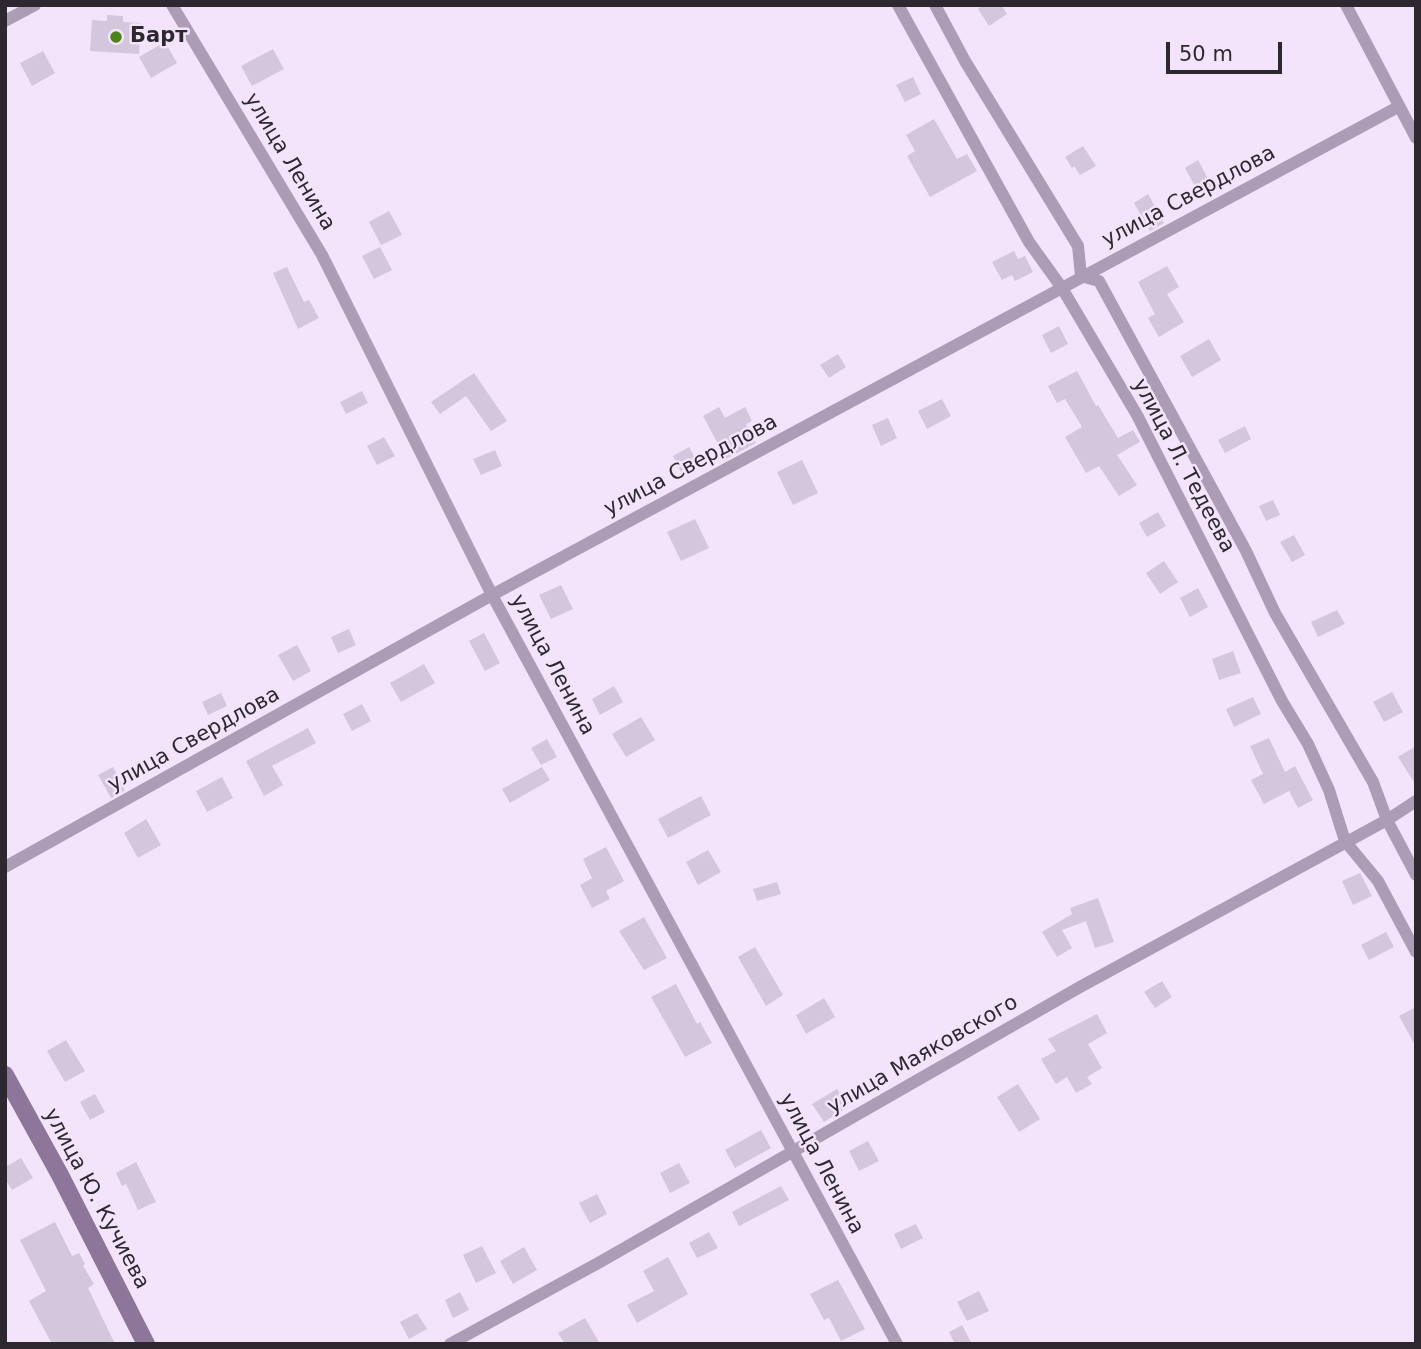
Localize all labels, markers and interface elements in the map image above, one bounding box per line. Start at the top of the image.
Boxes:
place label: Барт [130,24,187,50]
scale bar [1169,28,1284,72]
marker: Барт [108,29,124,45]
text: 50 m [1179,42,1233,66]
street label: улица Ленина [238,89,340,235]
street label: улица Свердлова [1098,141,1280,253]
street label: улица Л. Тедеева [1126,375,1240,557]
street label: улица Свердлова [600,410,782,522]
street label: улица Ленина [504,590,600,740]
street label: улица Свердлова [104,682,284,798]
street label: улица Маяковского [823,990,1023,1120]
street label: улица Ленина [773,1089,869,1239]
street label: улица Ю. Кучиева [38,1104,154,1294]

